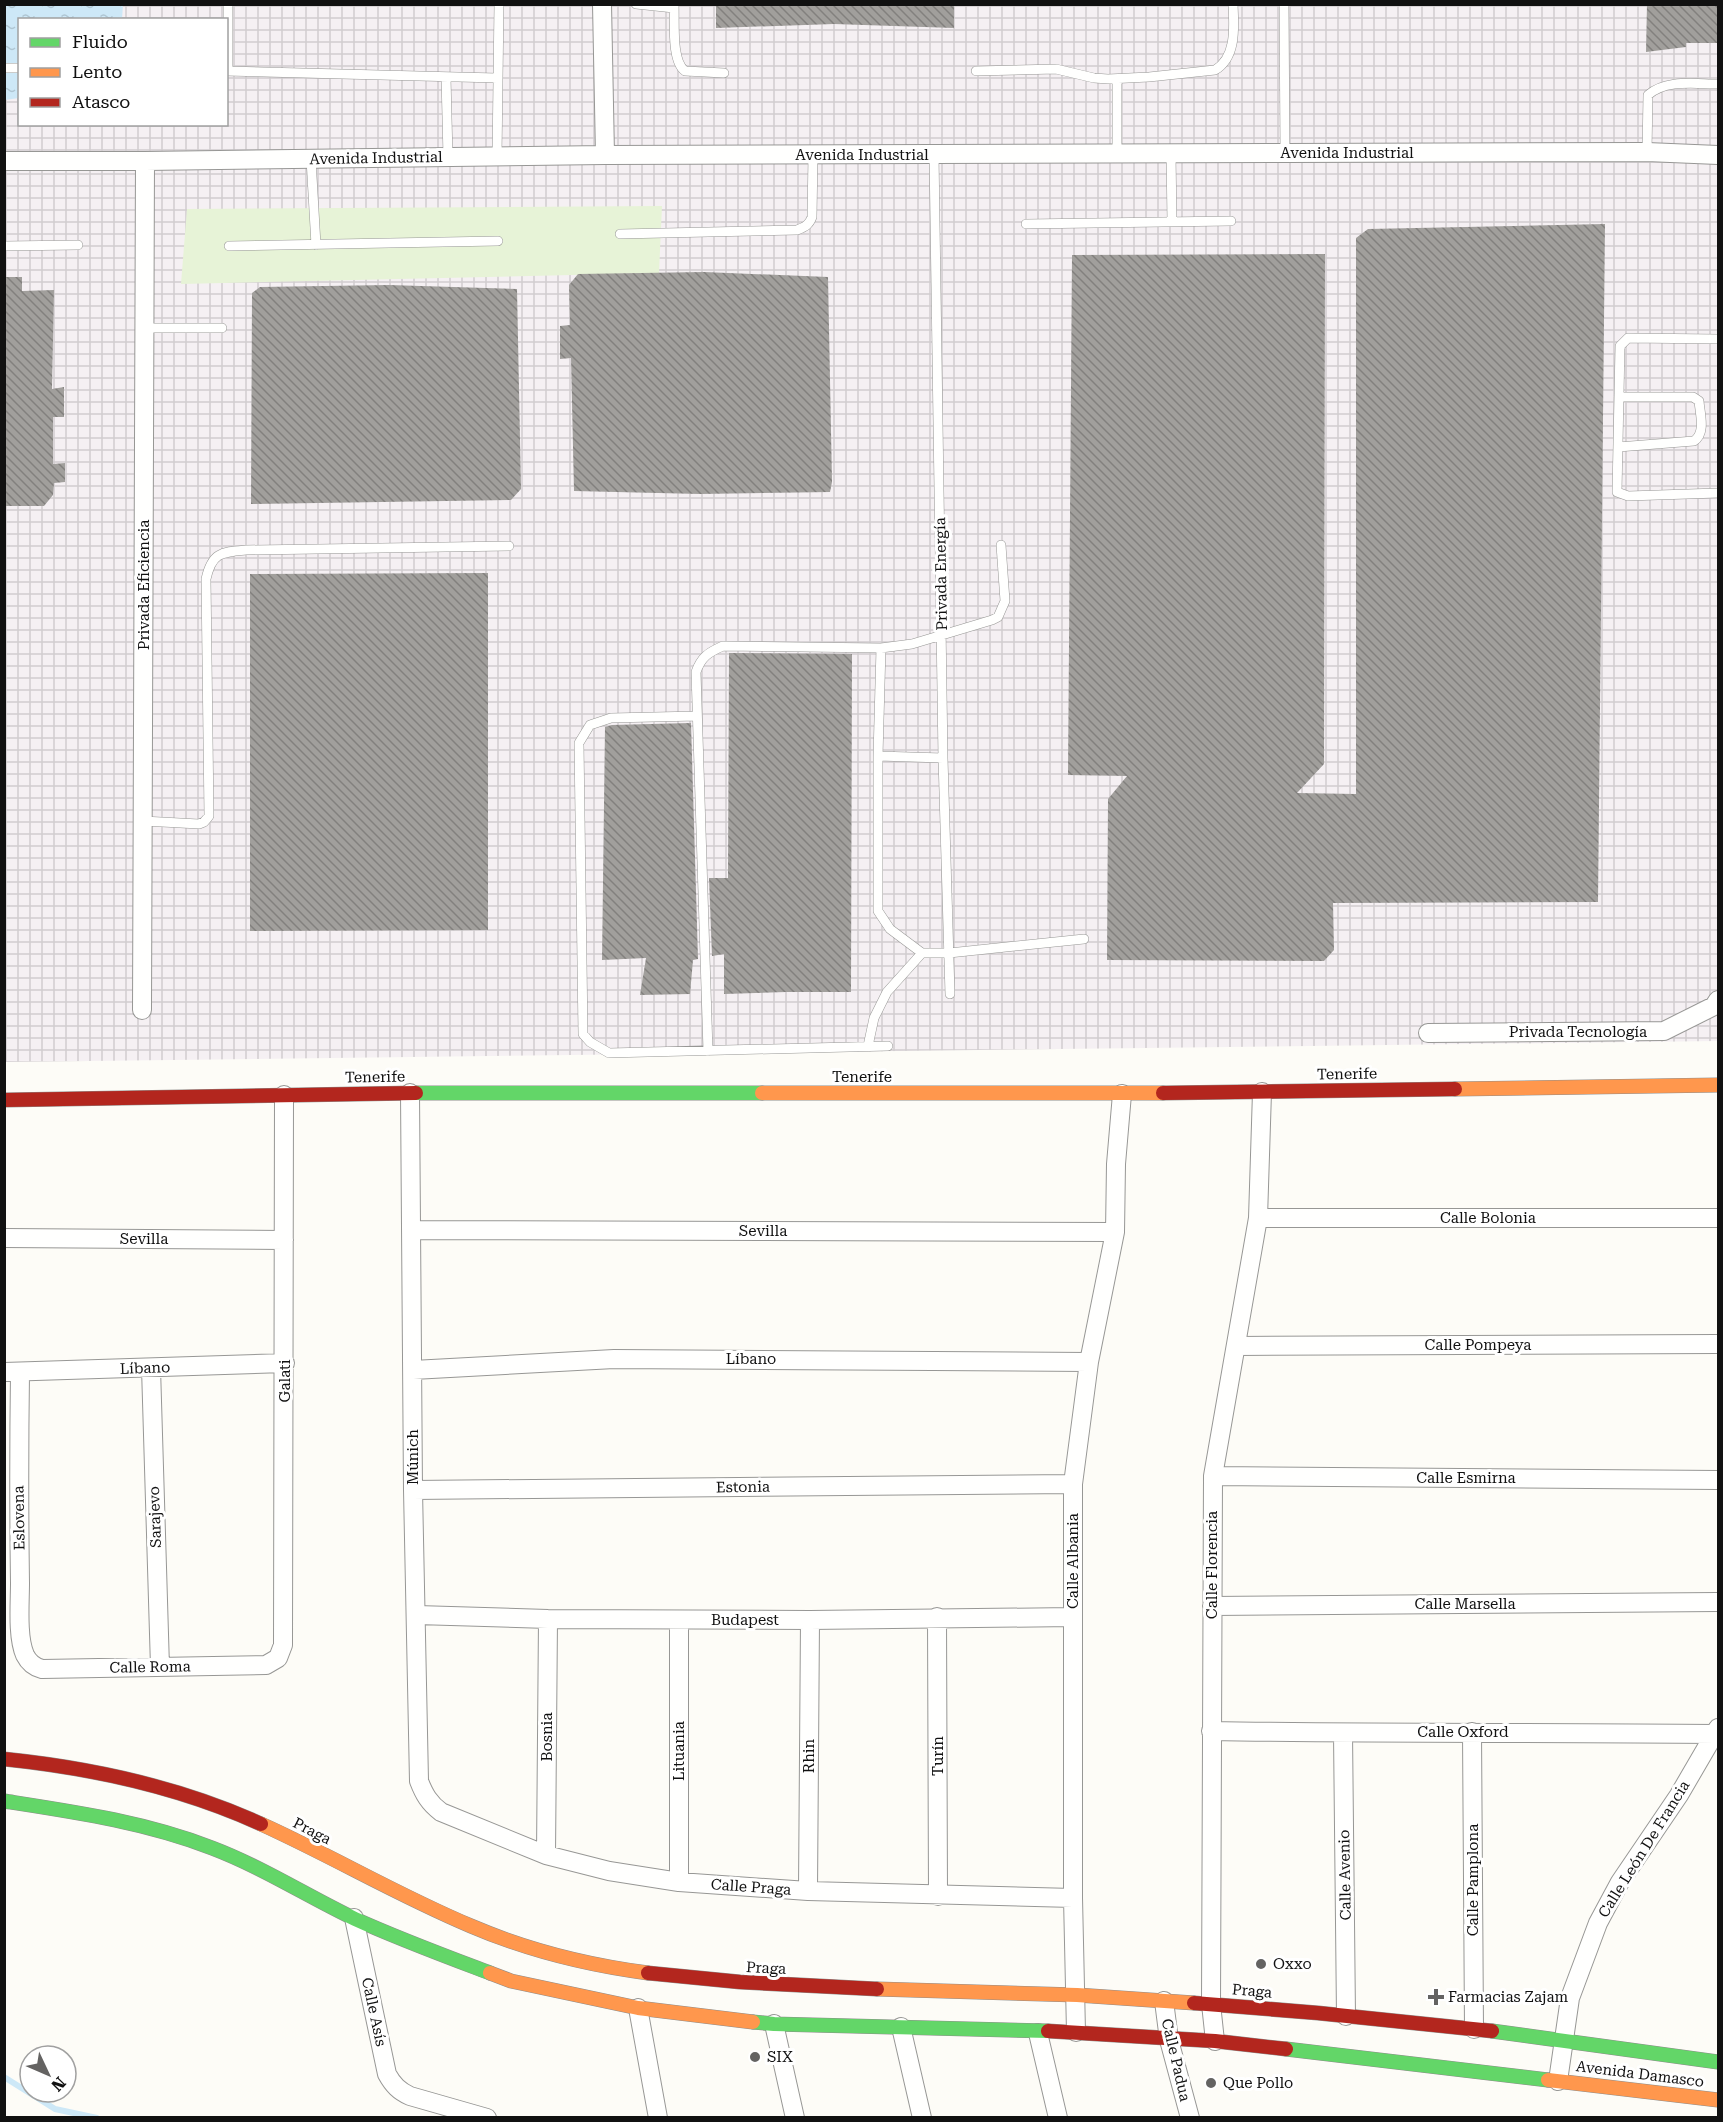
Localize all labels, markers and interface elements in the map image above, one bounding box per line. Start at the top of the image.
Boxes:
legend [18,18,228,126]
text: Fluido [72,31,128,52]
text: Lento [72,61,122,82]
text: Atasco [72,91,130,112]
street label: Avenida Industrial [1280,144,1414,162]
street label: Avenida Industrial [795,146,929,164]
street label: Avenida Industrial [309,148,443,168]
street label: Privada Energía [931,517,951,631]
street label: Privada Eficiencia [135,520,153,650]
street label: Privada Tecnología [1509,1023,1647,1041]
street label: Tenerife [1317,1064,1377,1084]
street label: Tenerife [345,1067,405,1087]
street label: Tenerife [832,1068,892,1086]
street label: Calle Bolonia [1440,1209,1536,1227]
street label: Sevilla [739,1222,787,1240]
street label: Sevilla [120,1230,168,1248]
street label: Calle Pompeya [1425,1336,1531,1354]
street label: Líbano [726,1350,776,1368]
street label: Líbano [119,1358,171,1378]
street label: Galati [276,1359,294,1403]
street label: Múnich [404,1429,422,1485]
street label: Calle Esmirna [1416,1469,1516,1487]
street label: Estonia [716,1478,770,1496]
street label: Eslovena [9,1485,29,1551]
street label: Sarajevo [145,1486,165,1548]
street label: Calle Florencia [1203,1511,1221,1619]
street label: Calle Albania [1064,1513,1082,1609]
street label: Calle Marsella [1414,1595,1516,1613]
street label: Budapest [711,1611,779,1629]
street label: Calle Roma [109,1657,191,1677]
street label: Bosnia [538,1712,556,1762]
street label: Lituania [670,1721,688,1781]
street label: Calle Oxford [1417,1723,1509,1741]
street label: Turín [929,1736,947,1776]
street label: Rhin [800,1738,818,1773]
street label: Calle León De Francia [1594,1777,1694,1921]
street label: Praga [290,1814,334,1848]
street label: Calle Pamplona [1464,1824,1482,1936]
street label: Calle Avenio [1335,1830,1355,1920]
street label: Calle Praga [710,1875,792,1899]
place label: Oxxo [1273,1955,1312,1973]
marker: Oxxo [1254,1957,1268,1971]
street label: Praga [745,1958,787,1978]
street label: Calle Asís [358,1976,390,2048]
street label: Praga [1231,1980,1273,2002]
place label: Farmacias Zajam [1448,1988,1569,2006]
marker: Farmacias Zajam [1429,1990,1443,2004]
street label: Calle Padua [1158,2017,1194,2103]
north arrow [18,2044,78,2104]
place label: SIX [767,2048,793,2066]
marker: SIX [748,2050,762,2064]
street label: Avenida Damasco [1575,2057,1705,2091]
text: N [47,2073,70,2095]
place label: Que Pollo [1223,2074,1293,2092]
marker: Que Pollo [1204,2076,1218,2090]

